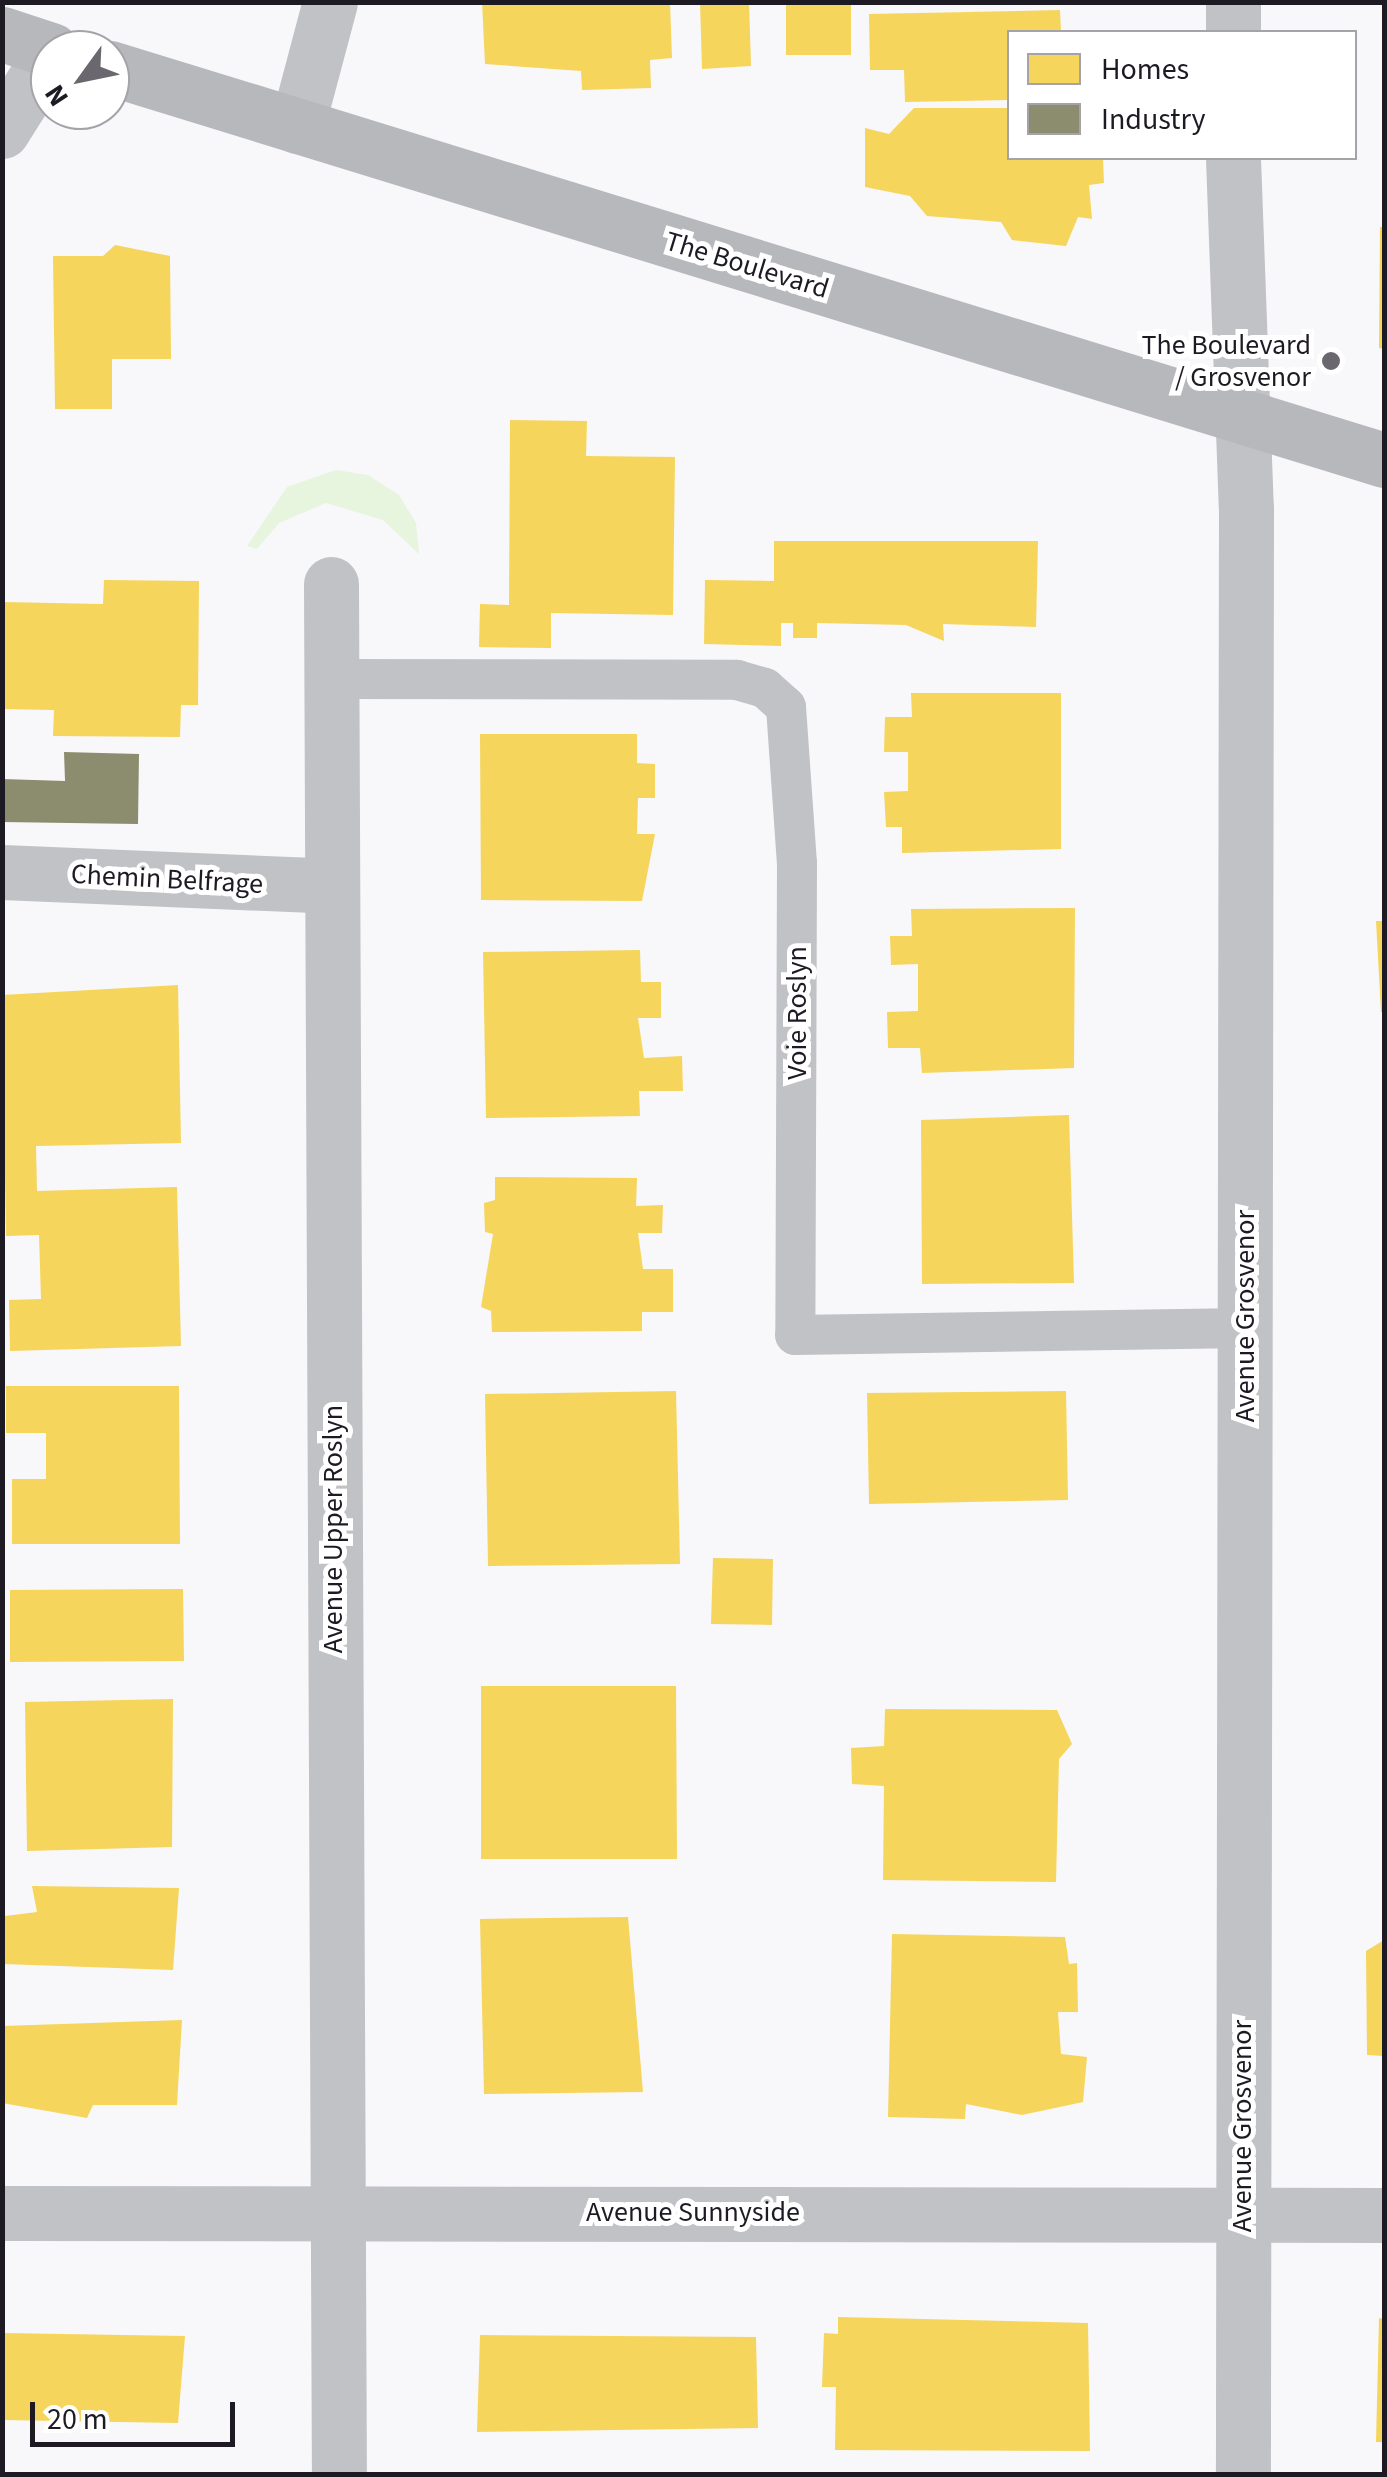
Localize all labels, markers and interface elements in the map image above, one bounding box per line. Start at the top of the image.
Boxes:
north arrow [30,30,130,130]
legend [1007,30,1357,160]
text: Homes [1101,48,1189,91]
text: N [35,77,78,114]
text: Industry [1101,98,1206,141]
street label: The Boulevard [661,224,833,306]
place label: The Boulevard / Grosvenor [1142,328,1311,394]
marker: The Boulevard / Grosvenor [1320,350,1342,372]
street label: Chemin Belfrage [70,857,264,901]
street label: Voie Roslyn [780,946,814,1080]
street label: Avenue Grosvenor [1228,1210,1262,1422]
street label: Avenue Upper Roslyn [316,1405,350,1653]
street label: Avenue Grosvenor [1225,2020,1259,2232]
street label: Avenue Sunnyside [586,2195,800,2229]
scale bar [35,2382,240,2444]
text: 20 m [47,2398,108,2441]

